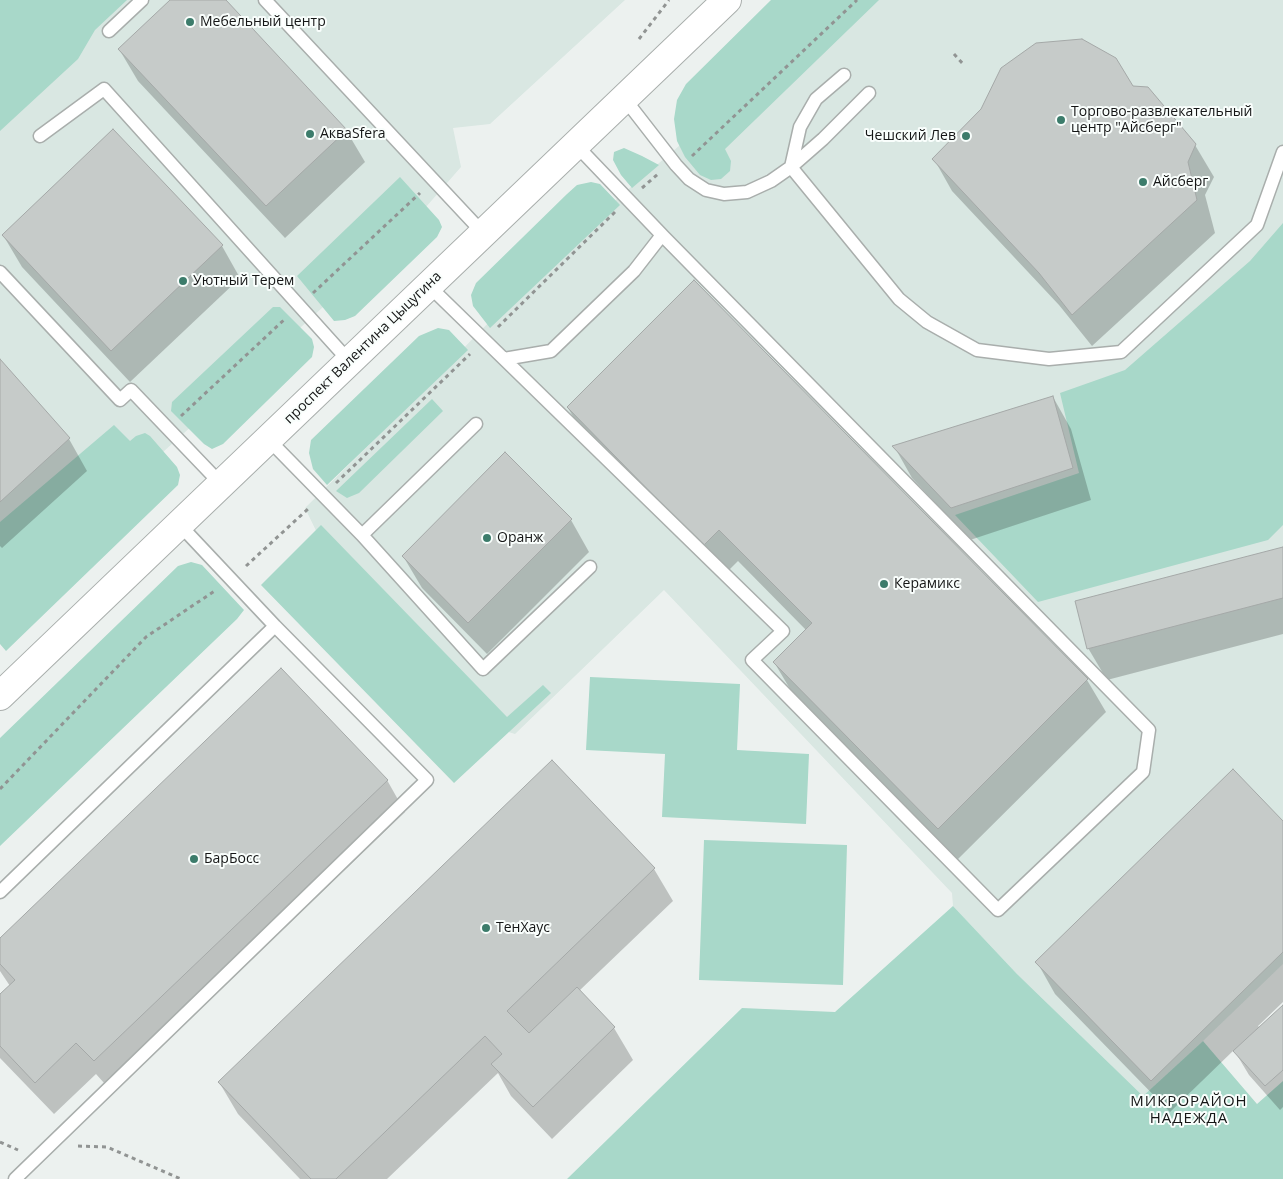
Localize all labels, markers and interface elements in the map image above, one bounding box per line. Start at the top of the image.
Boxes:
place label: Мебельный центр [200,14,326,30]
marker: Мебельный центр [184,16,196,28]
place label: Торгово-развлекательный центр "Айсберг" [1071,104,1252,136]
marker: Торгово-развлекательный центр "Айсберг" [1055,114,1067,126]
place label: АкваSfera [320,126,386,142]
marker: АкваSfera [304,128,316,140]
place label: Чешский Лев [865,128,956,144]
marker: Чешский Лев [960,130,972,142]
place label: Айсберг [1153,174,1208,190]
marker: Айсберг [1137,176,1149,188]
street label: проспект Валентина Цыцугина [281,268,445,428]
place label: Уютный Терем [193,273,294,289]
marker: Уютный Терем [177,275,189,287]
place label: Оранж [497,530,543,546]
marker: Оранж [481,532,493,544]
place label: Керамикс [894,576,960,592]
marker: Керамикс [878,578,890,590]
place label: БарБосс [204,851,259,867]
marker: БарБосс [188,853,200,865]
place label: ТенХаус [496,920,550,936]
marker: ТенХаус [480,922,492,934]
district label: МИКРОРАЙОН НАДЕЖДА [1129,1093,1249,1128]

